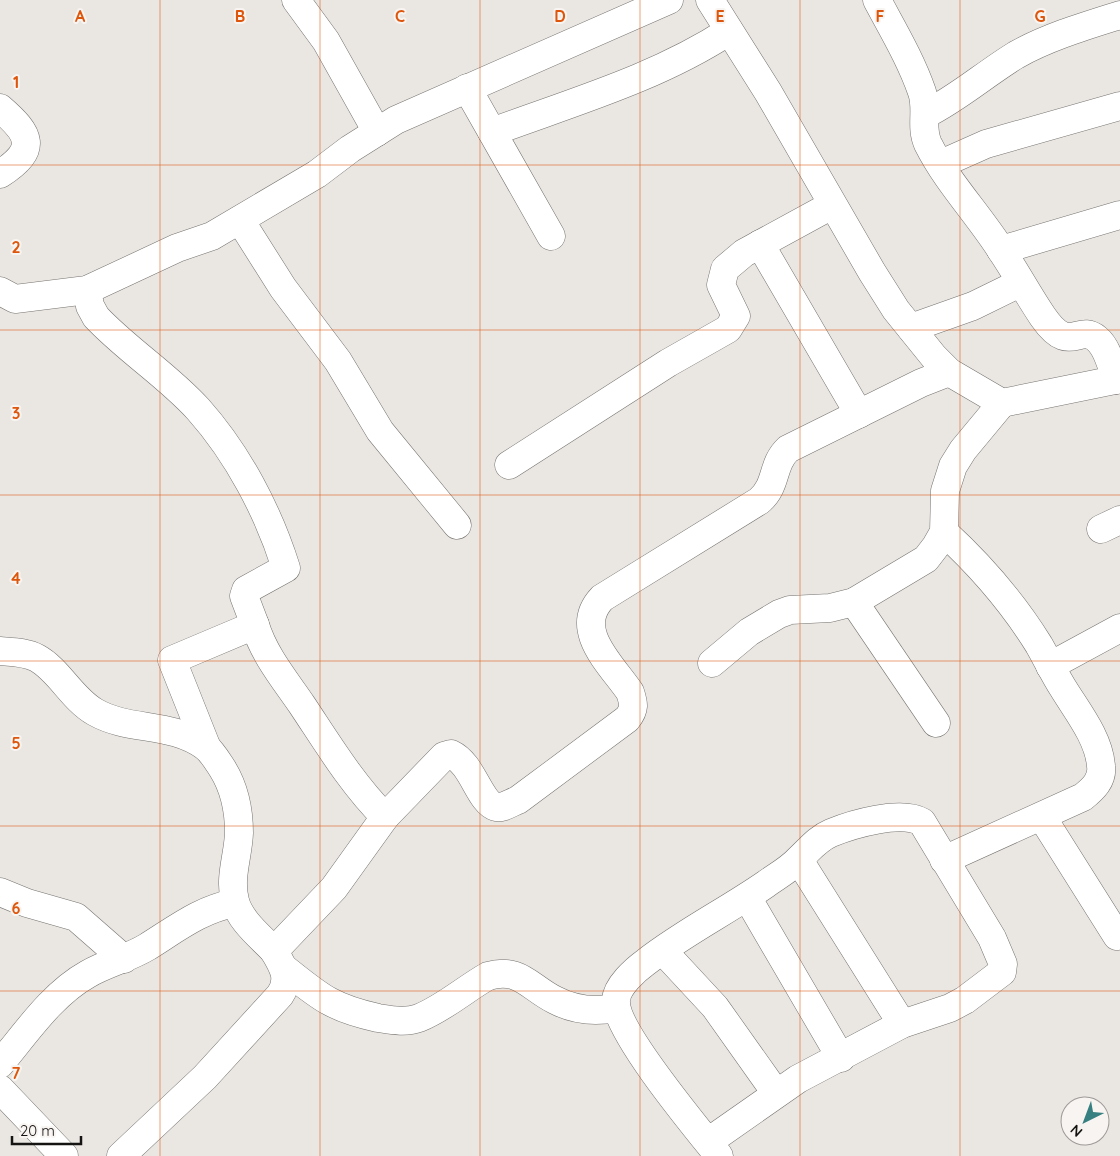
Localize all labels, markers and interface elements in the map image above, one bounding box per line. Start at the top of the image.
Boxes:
text: A [75,6,86,26]
text: B [235,6,245,26]
text: C [395,6,405,26]
text: D [554,6,566,26]
text: E [715,6,725,26]
text: F [876,6,885,26]
text: G [1034,6,1046,26]
text: 1 [13,72,19,92]
text: 2 [11,237,21,257]
text: 3 [12,403,20,423]
text: 4 [11,568,21,588]
text: 5 [11,733,21,753]
text: 6 [12,898,21,918]
text: 7 [12,1063,21,1083]
north arrow [1060,1096,1110,1146]
scale bar [12,1114,81,1146]
text: 20 m [20,1121,55,1140]
text: N [1066,1121,1086,1141]

